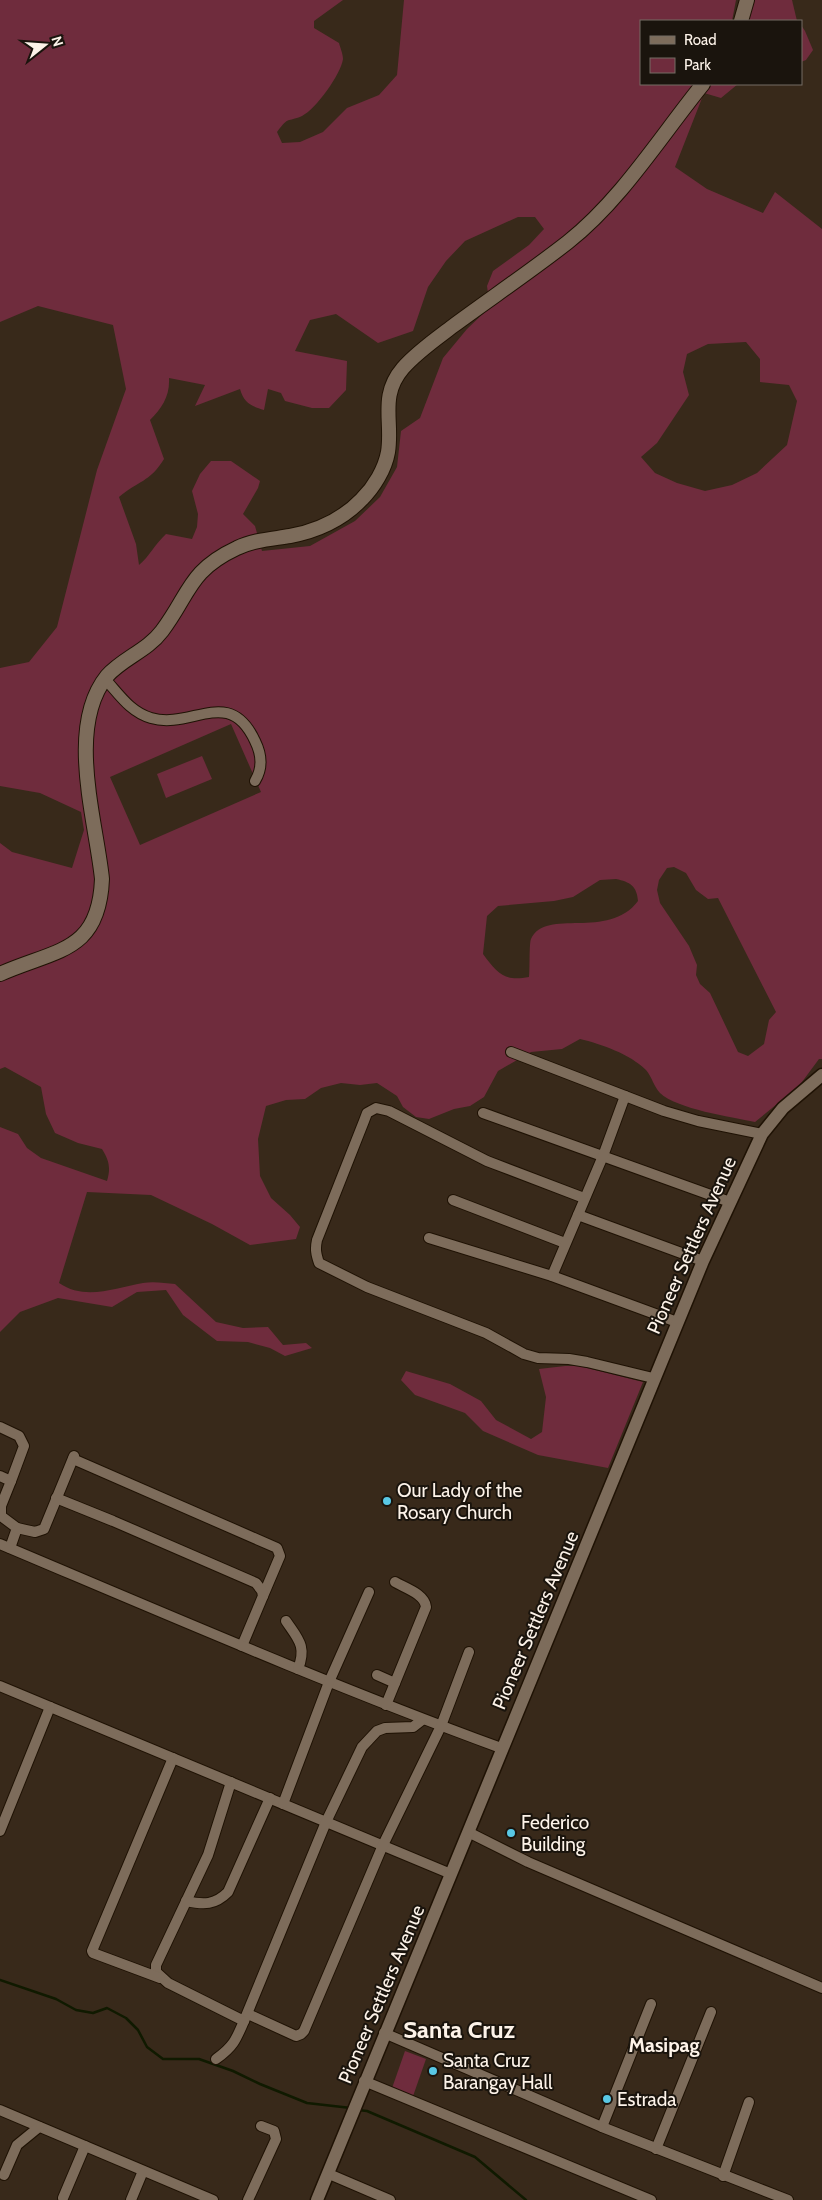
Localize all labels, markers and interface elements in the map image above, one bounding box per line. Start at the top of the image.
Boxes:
north arrow [20,20,70,70]
legend [640,20,802,85]
text: Road [684,31,717,49]
text: N [47,34,67,49]
text: Park [684,56,711,74]
street label: Pioneer Settlers Avenue [642,1153,741,1337]
place label: Our Lady of the Rosary Church [397,1479,522,1524]
marker: Our Lady of the Rosary Church [381,1495,393,1507]
street label: Pioneer Settlers Avenue [487,1527,584,1713]
place label: Federico Building [521,1811,589,1856]
marker: Federico Building [505,1827,517,1839]
street label: Pioneer Settlers Avenue [333,1901,430,2087]
district label: Santa Cruz [403,2015,515,2044]
district label: Masipag [628,2033,700,2057]
place label: Santa Cruz Barangay Hall [443,2049,553,2094]
marker: Santa Cruz Barangay Hall [427,2065,439,2077]
place label: Estrada [617,2088,676,2111]
marker: Estrada [601,2093,613,2105]

